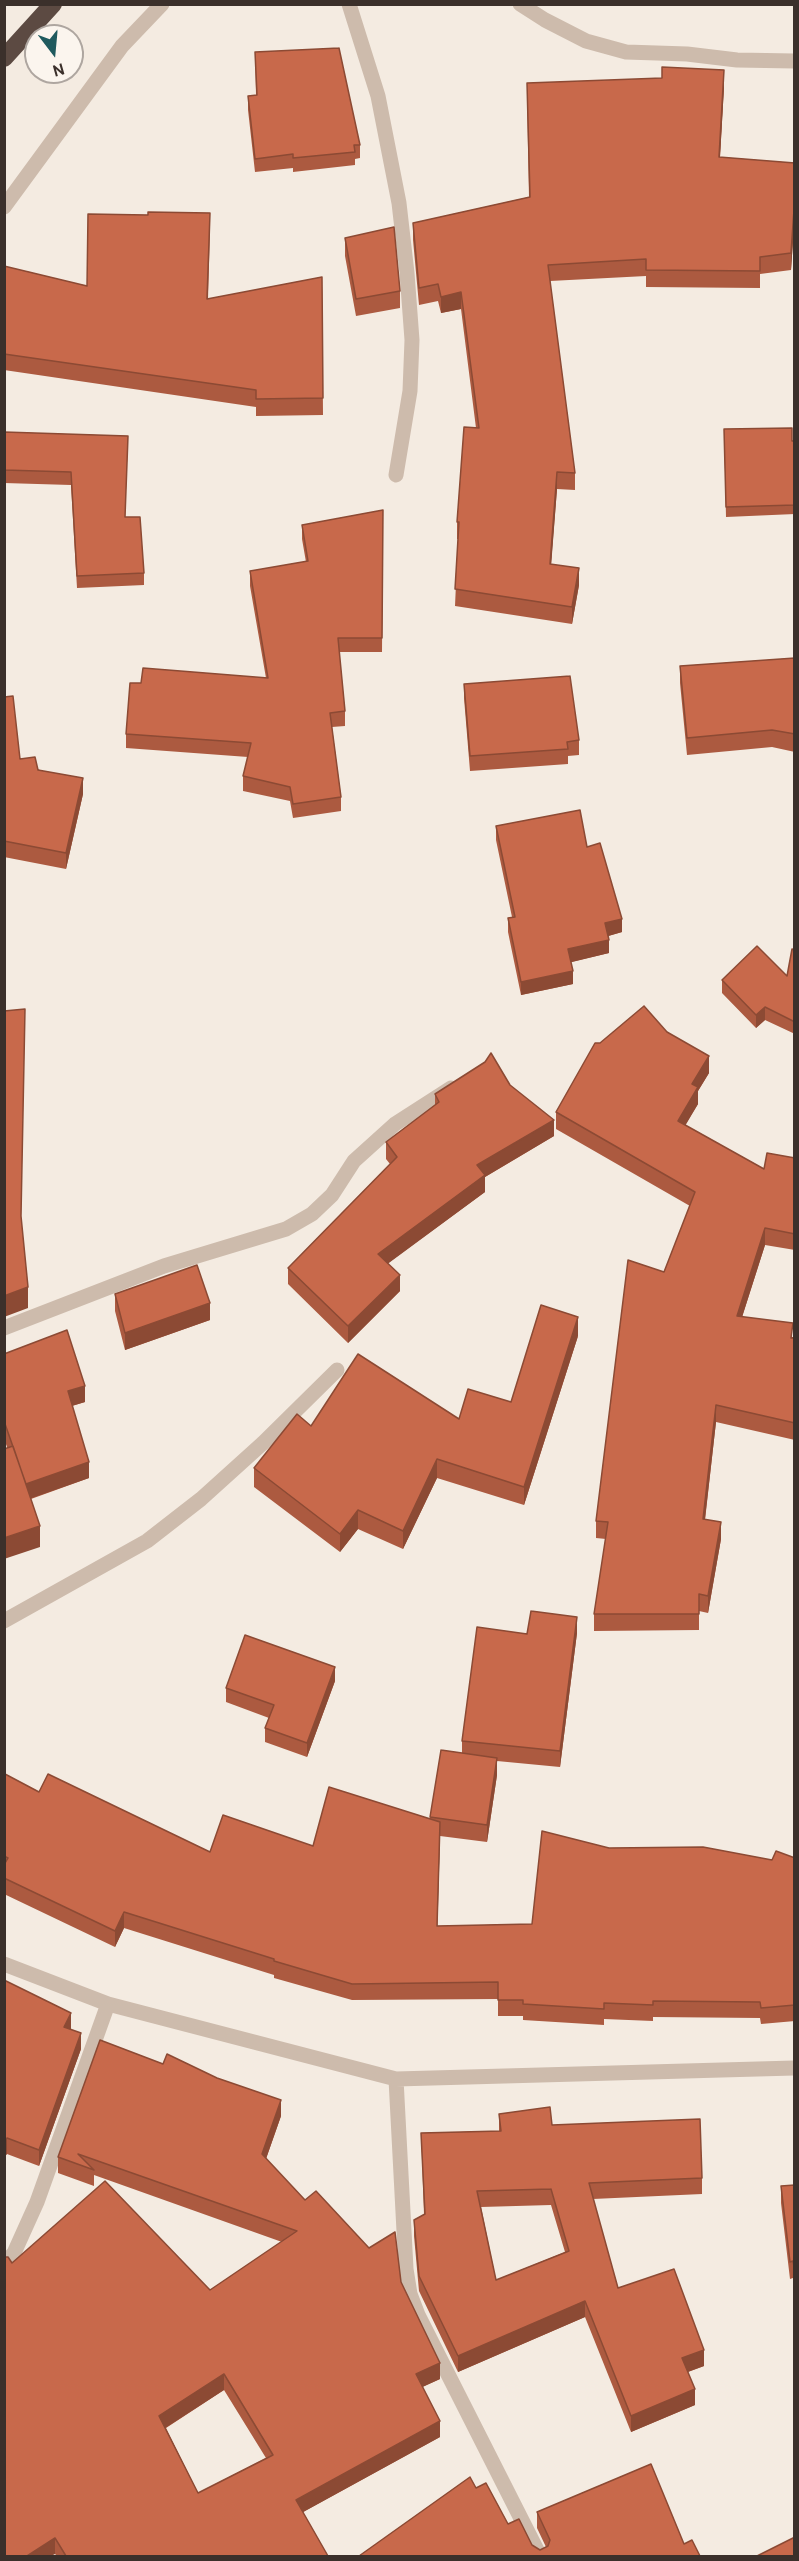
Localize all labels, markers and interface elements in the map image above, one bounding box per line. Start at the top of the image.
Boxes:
north arrow [24,24,84,84]
text: N [50,59,67,81]

